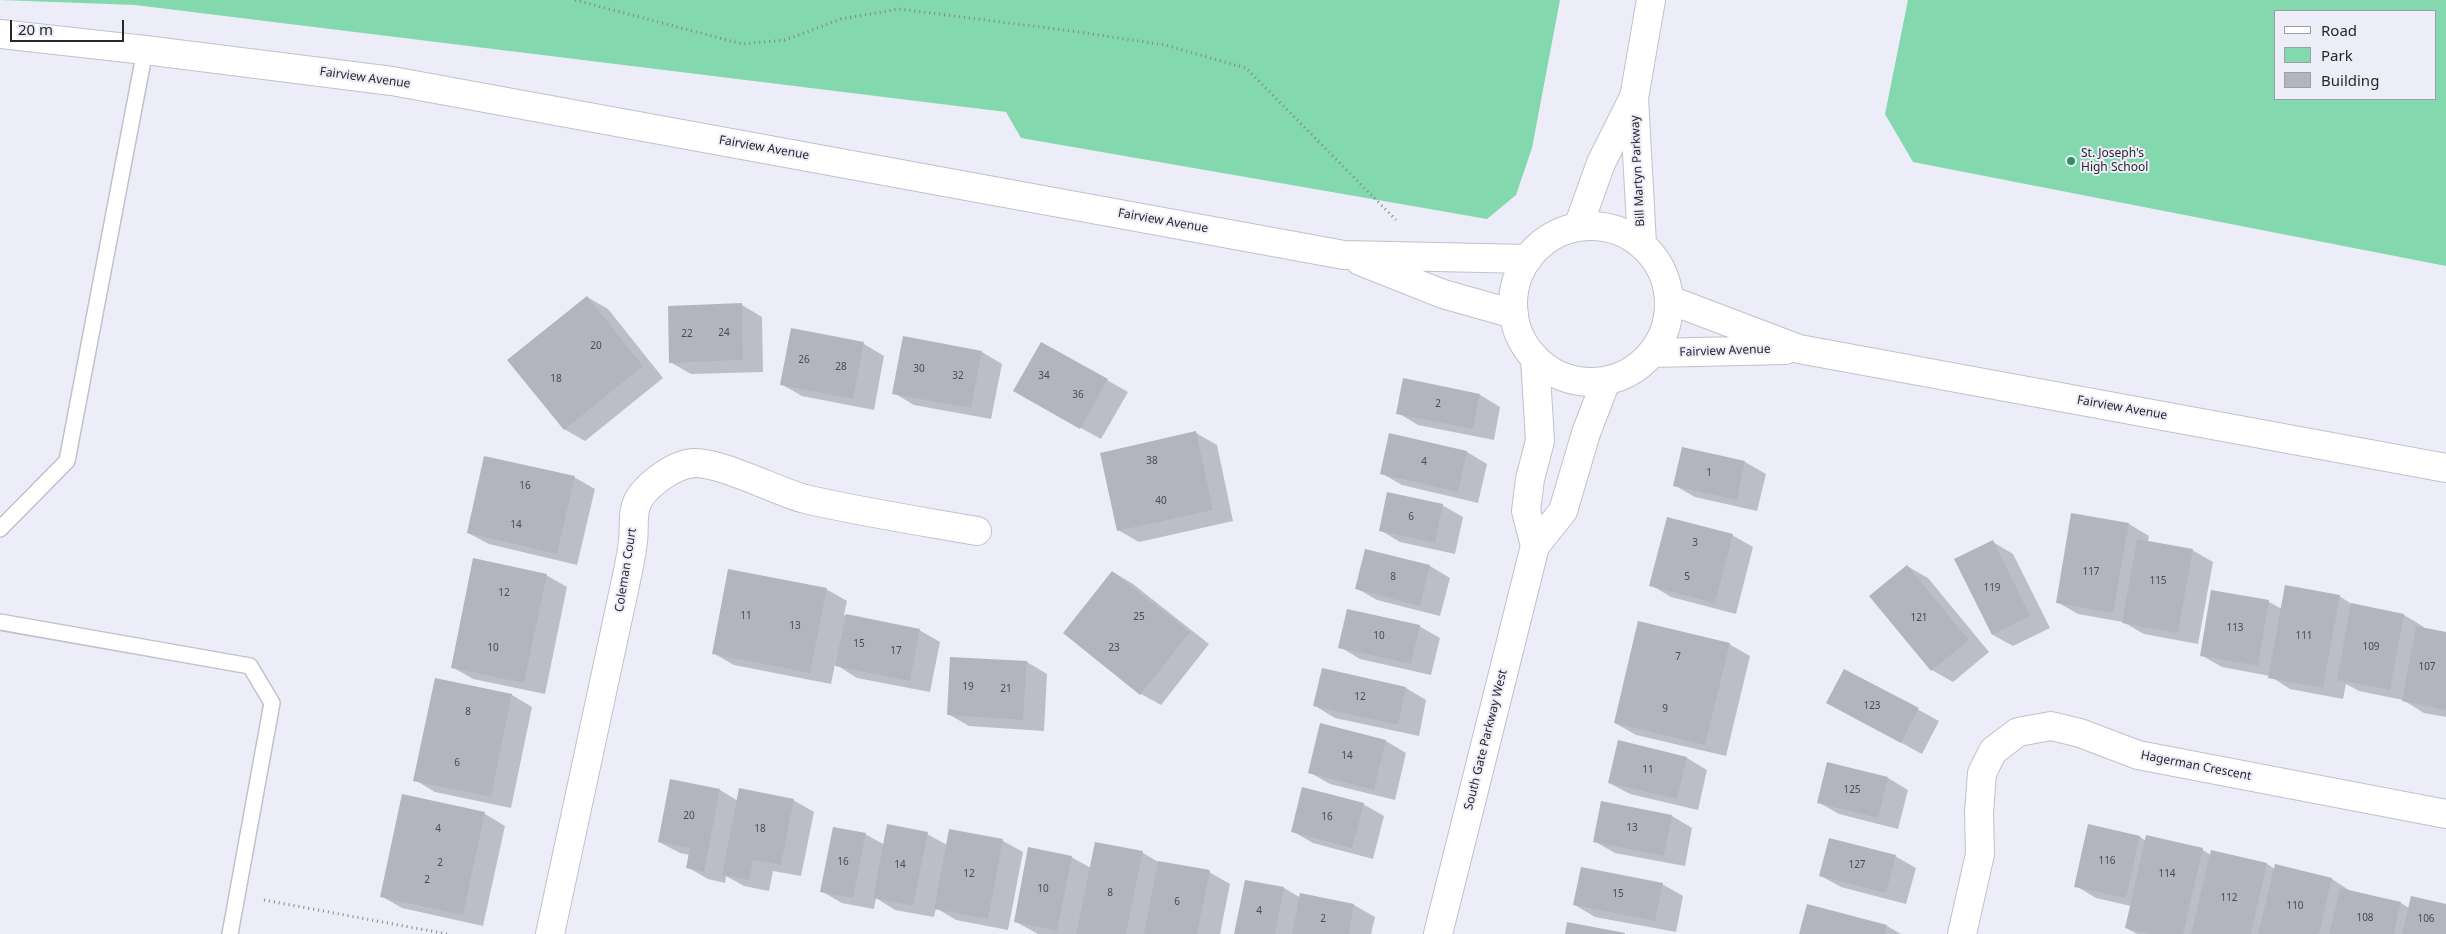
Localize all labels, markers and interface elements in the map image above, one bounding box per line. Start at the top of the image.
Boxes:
scale bar [12,10,126,42]
legend [2274,10,2436,100]
text: 20 m [18,19,53,39]
text: Road [2321,20,2357,40]
text: Park [2321,45,2353,65]
street label: Fairview Avenue [319,65,411,91]
text: Building [2321,70,2379,90]
street label: Bill Martyn Parkway [1628,115,1648,227]
street label: Fairview Avenue [718,133,810,163]
place label: St. Joseph's High School [2081,147,2148,175]
marker: St. Joseph's High School [2065,155,2077,167]
street label: Fairview Avenue [1117,206,1209,236]
house number: 24 [718,327,730,339]
house number: 22 [681,328,693,340]
house number: 20 [590,340,602,352]
street label: Fairview Avenue [1679,342,1771,360]
house number: 26 [798,354,810,366]
house number: 28 [835,361,847,373]
house number: 30 [913,363,925,375]
house number: 32 [952,370,964,382]
house number: 34 [1038,370,1050,382]
house number: 18 [550,373,562,385]
house number: 36 [1072,389,1084,401]
street label: Fairview Avenue [2076,393,2168,423]
house number: 2 [1435,398,1441,410]
house number: 38 [1146,455,1158,467]
house number: 4 [1421,456,1427,468]
house number: 1 [1706,467,1712,479]
house number: 16 [519,480,531,492]
house number: 40 [1155,495,1167,507]
house number: 6 [1408,511,1414,523]
house number: 14 [510,519,522,531]
street label: Coleman Court [612,527,640,613]
house number: 3 [1692,537,1698,549]
house number: 117 [2082,566,2100,578]
house number: 8 [1390,571,1396,583]
house number: 5 [1684,571,1690,583]
house number: 115 [2149,575,2167,587]
house number: 119 [1983,582,2001,594]
house number: 12 [498,587,510,599]
house number: 11 [740,610,752,622]
house number: 25 [1133,611,1145,623]
house number: 121 [1910,612,1928,624]
house number: 13 [789,620,801,632]
house number: 113 [2226,622,2244,634]
house number: 10 [1373,630,1385,642]
house number: 111 [2295,630,2313,642]
house number: 15 [853,638,865,650]
house number: 109 [2362,641,2380,653]
house number: 10 [487,642,499,654]
house number: 23 [1108,642,1120,654]
house number: 17 [890,645,902,657]
house number: 7 [1675,651,1681,663]
house number: 107 [2418,661,2436,673]
street label: South Gate Parkway West [1462,668,1510,812]
house number: 19 [962,681,974,693]
house number: 21 [1000,683,1012,695]
house number: 12 [1354,691,1366,703]
house number: 123 [1863,700,1881,712]
house number: 9 [1662,703,1668,715]
house number: 8 [465,706,471,718]
street label: Hagerman Crescent [2140,748,2252,784]
house number: 14 [1341,750,1353,762]
house number: 6 [454,757,460,769]
house number: 11 [1642,764,1654,776]
house number: 125 [1843,784,1861,796]
house number: 20 [683,810,695,822]
house number: 16 [1321,811,1333,823]
house number: 13 [1626,822,1638,834]
house number: 4 [435,823,441,835]
house number: 18 [754,823,766,835]
house number: 116 [2098,855,2116,867]
house number: 16 [837,856,849,868]
house number: 2 [437,857,443,869]
house number: 14 [894,859,906,871]
house number: 127 [1848,859,1866,871]
house number: 12 [963,868,975,880]
house number: 114 [2158,868,2176,880]
house number: 2 [424,874,430,886]
house number: 10 [1037,883,1049,895]
house number: 8 [1107,887,1113,899]
house number: 15 [1612,888,1624,900]
house number: 112 [2220,892,2238,904]
house number: 6 [1174,896,1180,908]
house number: 110 [2286,900,2304,912]
house number: 4 [1256,905,1262,917]
house number: 108 [2356,912,2374,924]
house number: 2 [1320,913,1326,925]
house number: 106 [2417,913,2435,925]

